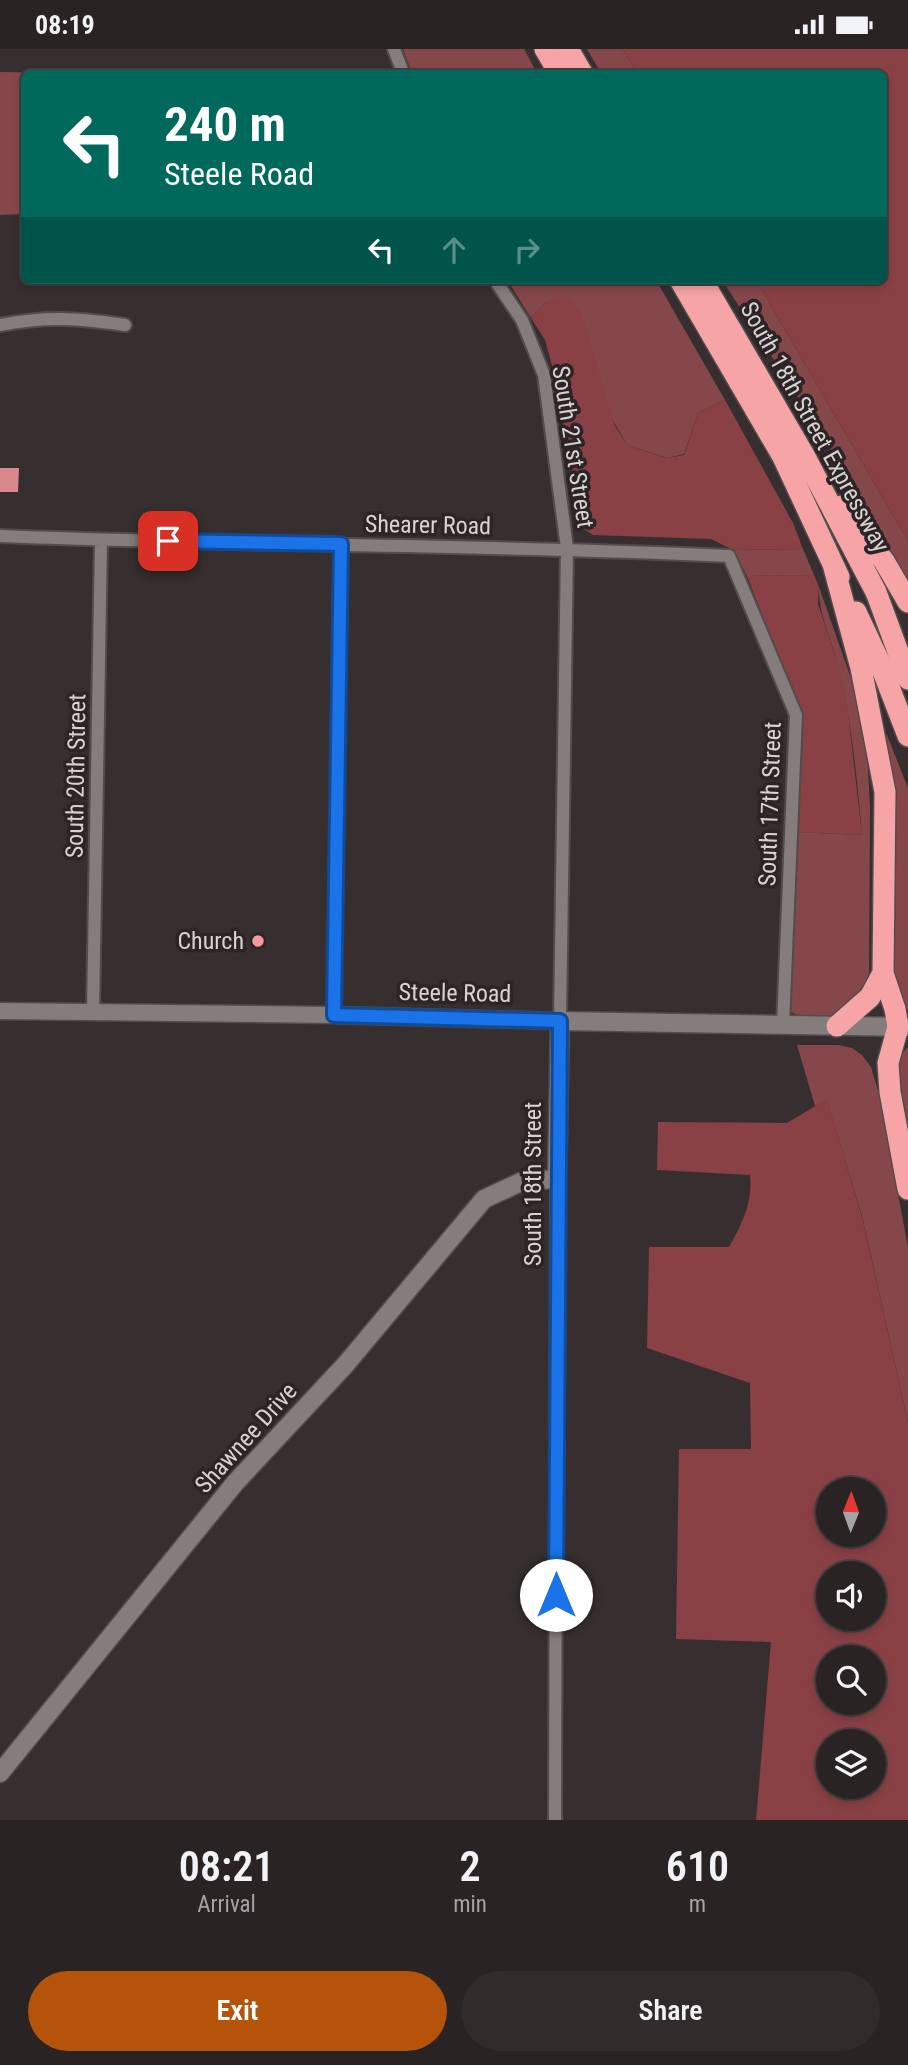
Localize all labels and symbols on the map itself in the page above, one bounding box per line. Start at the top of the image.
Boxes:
street label: South 18th Street Expressway [735,297,895,557]
street label: South 21st Street [546,364,600,530]
street label: Shearer Road [365,510,491,540]
pin [138,511,198,571]
street label: South 20th Street [61,694,91,858]
street label: South 17th Street [753,721,787,887]
place label: Church [177,927,244,955]
marker: Church [250,933,266,949]
street label: Steele Road [399,978,511,1008]
street label: South 18th Street [519,1102,547,1266]
street label: Shawnee Drive [189,1377,303,1499]
north arrow [816,1477,886,1547]
position arrow [519,1558,593,1632]

